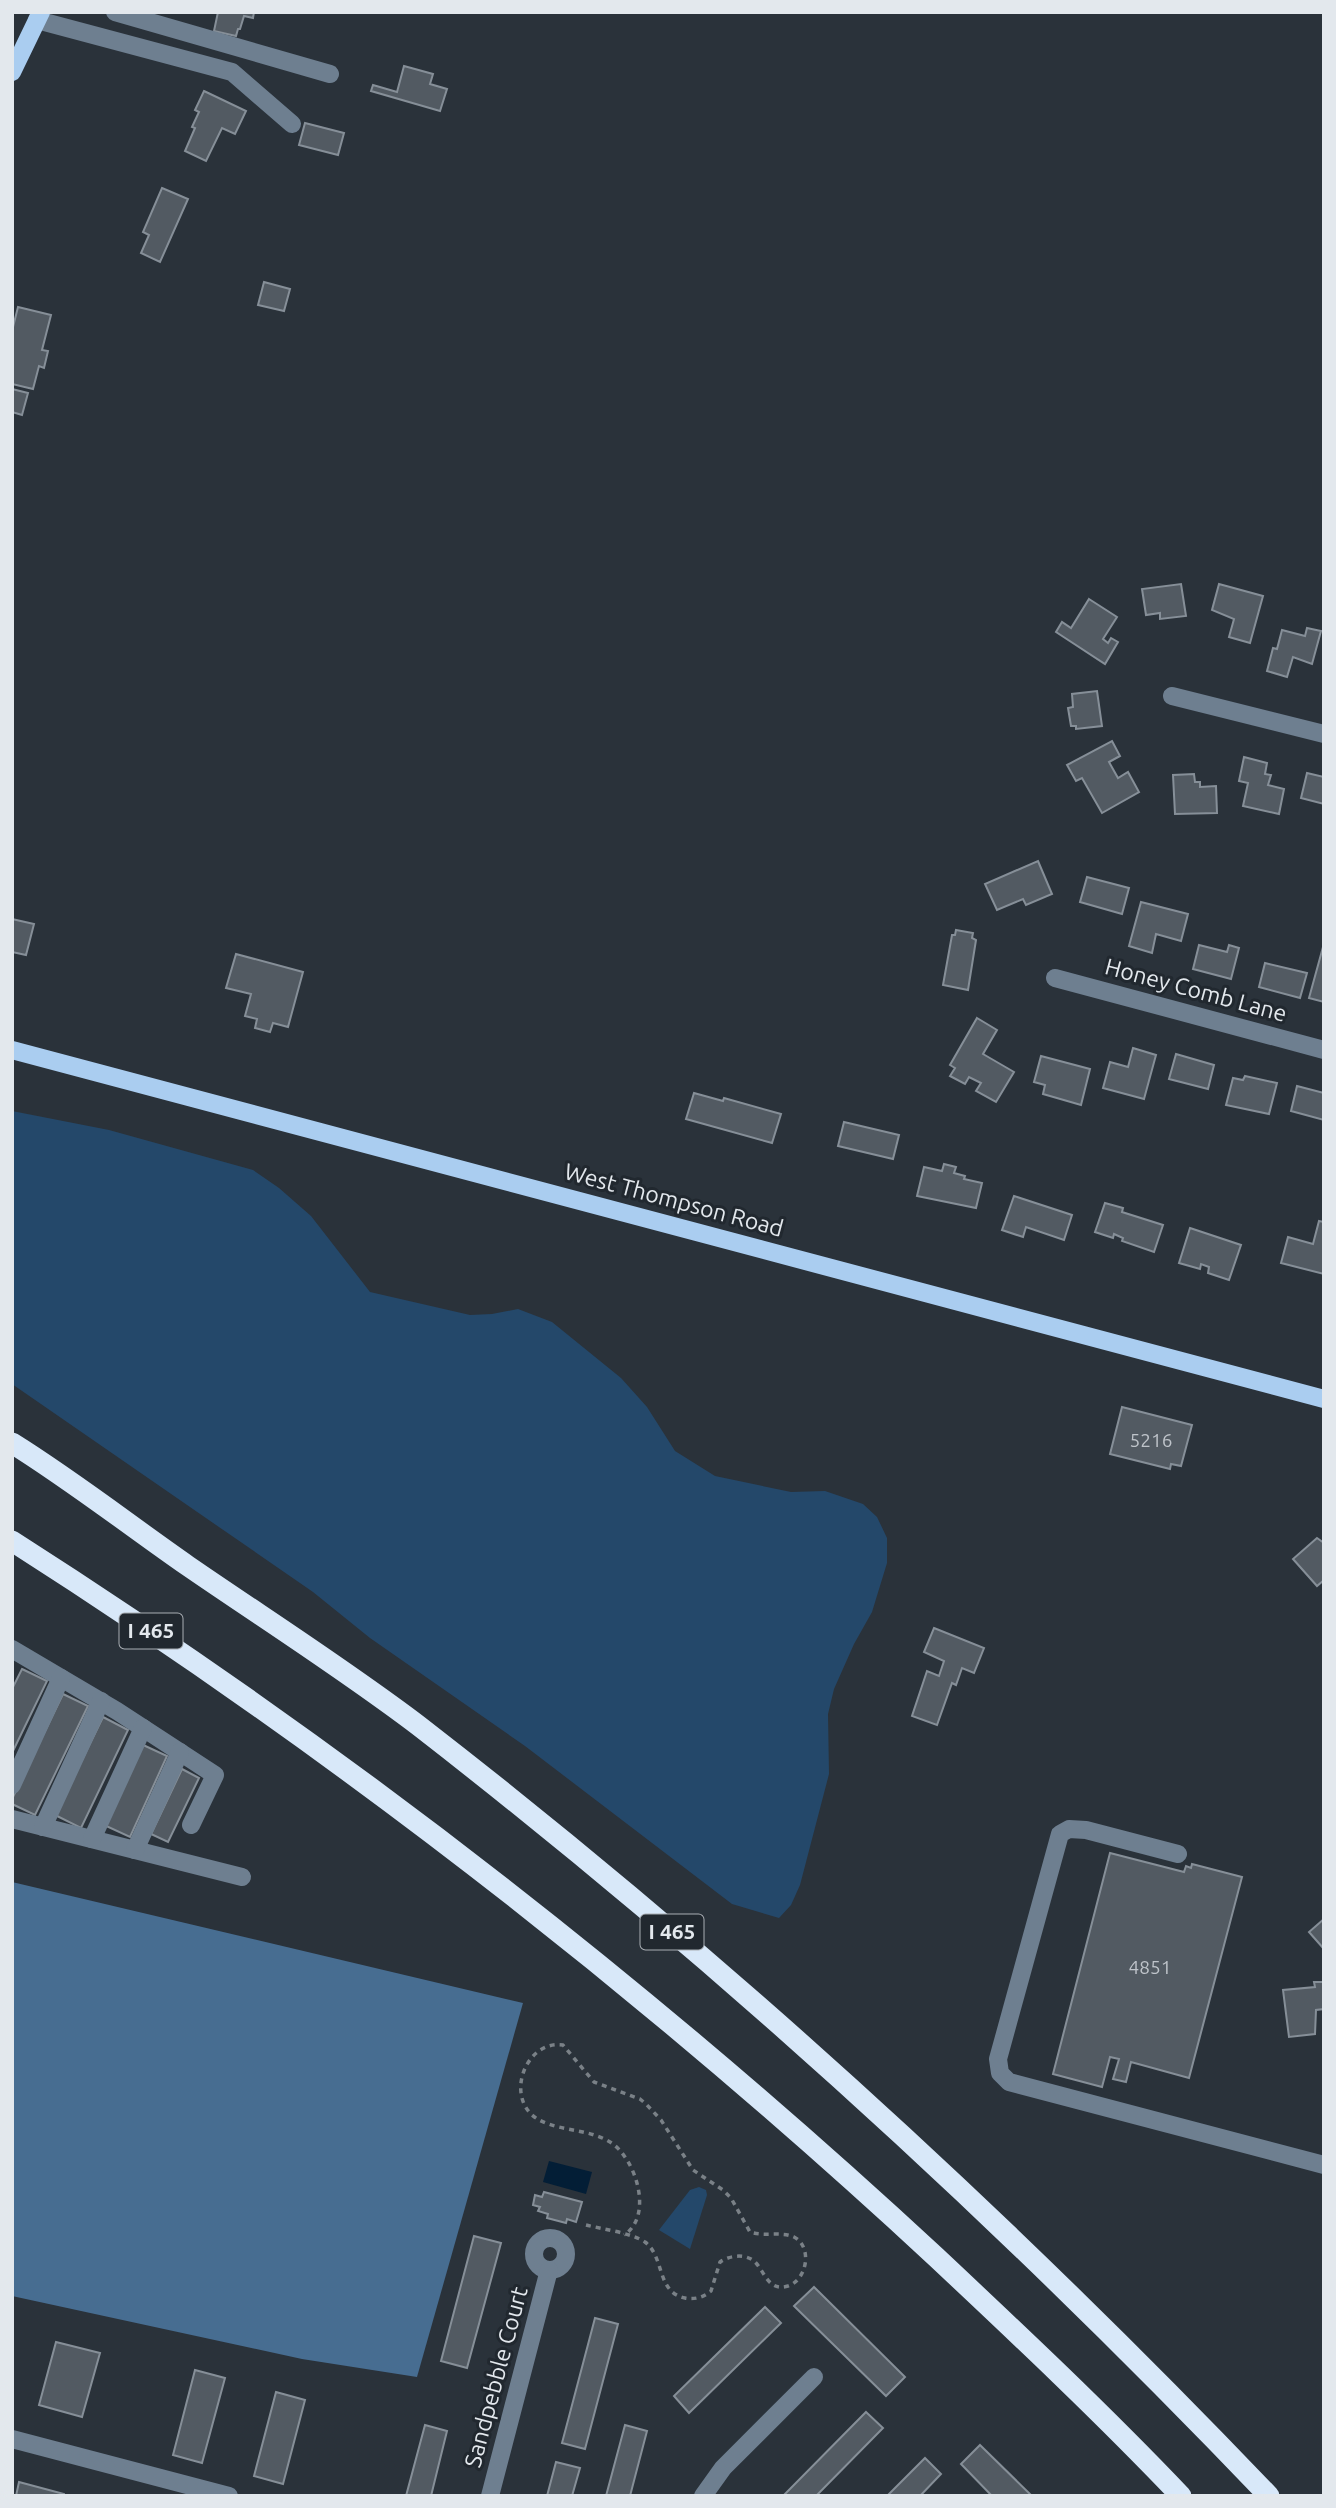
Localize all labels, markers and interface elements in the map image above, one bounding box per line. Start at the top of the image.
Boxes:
street label: Honey Comb Lane [1103,953,1290,1026]
street label: West Thompson Road [562,1158,786,1241]
house number: 5216 [1130,1429,1172,1451]
road number: I 465 [120,1614,182,1648]
road number: I 465 [640,1914,704,1950]
house number: 4851 [1129,1956,1171,1978]
street label: Sandpebble Court [459,2284,532,2470]

